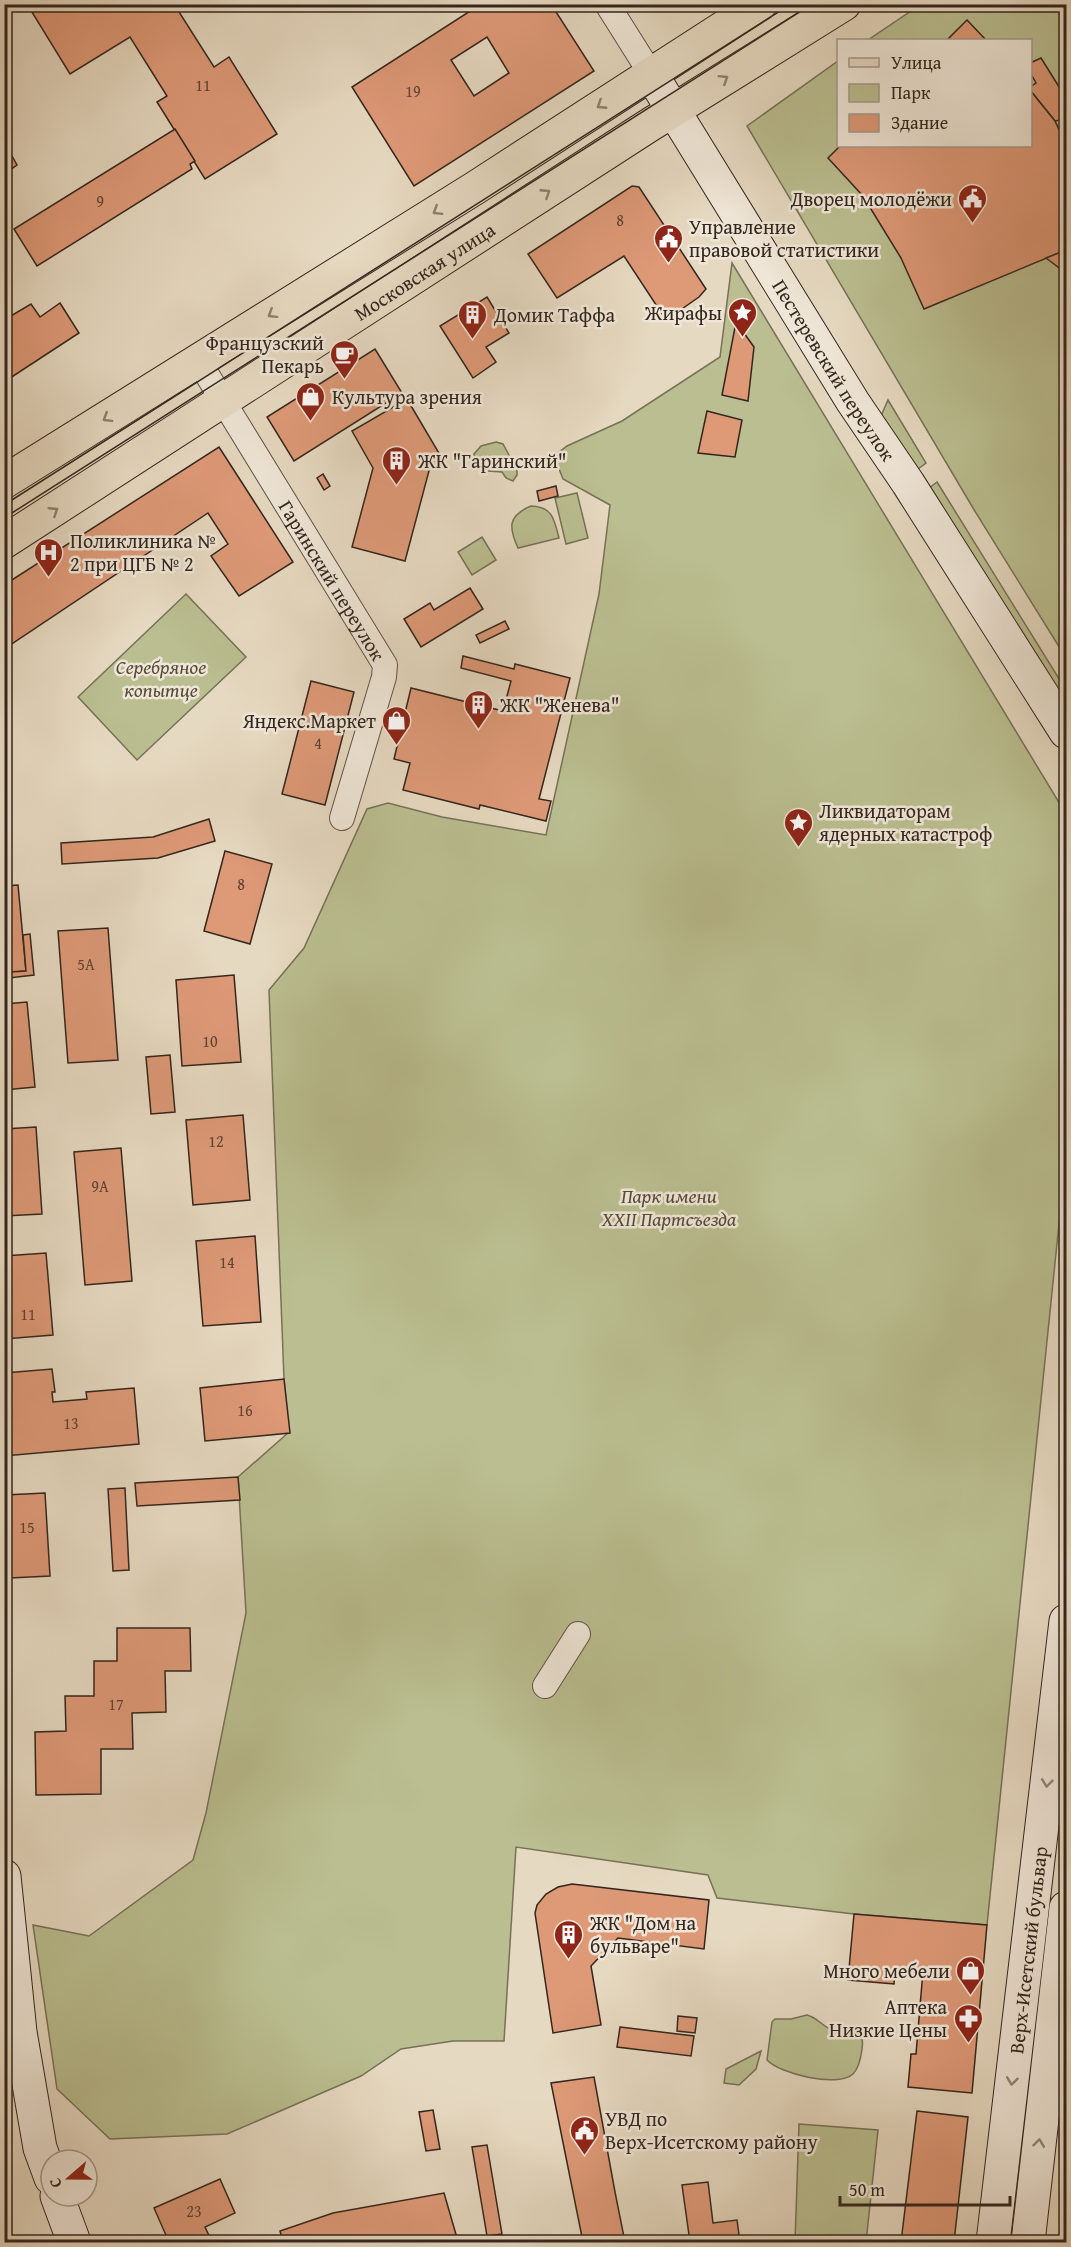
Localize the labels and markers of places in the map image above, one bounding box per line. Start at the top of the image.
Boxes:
public building icon: Дворец молодёжи [957,182,989,224]
place label: Дворец молодёжи [790,184,952,213]
place label: Управление правовой статистики [689,212,879,264]
public building icon: Управление правовой статистики [652,222,684,264]
place icon: Жирафы [727,296,759,338]
building icon: Домик Таффа [457,298,489,340]
place label: Жирафы [644,298,722,327]
place label: Домик Таффа [493,300,616,329]
place label: Французский Пекарь [206,328,324,380]
cafe icon: Французский Пекарь [329,338,361,380]
shop icon: Культура зрения [295,380,327,422]
place label: Культура зрения [332,382,482,411]
building icon: ЖК "Гаринский" [381,444,413,486]
place label: ЖК "Гаринский" [417,446,567,475]
place label: Поликлиника № 2 при ЦГБ № 2 [70,526,216,578]
hospital icon: Поликлиника № 2 при ЦГБ № 2 [33,536,65,578]
building icon: ЖК "Женева" [463,688,495,730]
place label: ЖК "Женева" [499,690,619,719]
shop icon: Яндекс.Маркет [381,704,413,746]
place label: Яндекс.Маркет [242,706,376,735]
place label: Ликвидаторам ядерных катастроф [818,796,992,848]
place icon: Ликвидаторам ядерных катастроф [782,806,814,848]
place label: ЖК "Дом на бульваре" [589,1908,697,1960]
building icon: ЖК "Дом на бульваре" [553,1918,585,1960]
shop icon: Много мебели [955,1954,987,1996]
place label: Много мебели [823,1956,950,1985]
place label: Аптека Низкие Цены [829,1992,947,2044]
pharmacy icon: Аптека Низкие Цены [952,2002,984,2044]
place label: УВД по Верх-Исетскому району [605,2104,818,2156]
public building icon: УВД по Верх-Исетскому району [568,2114,600,2156]

